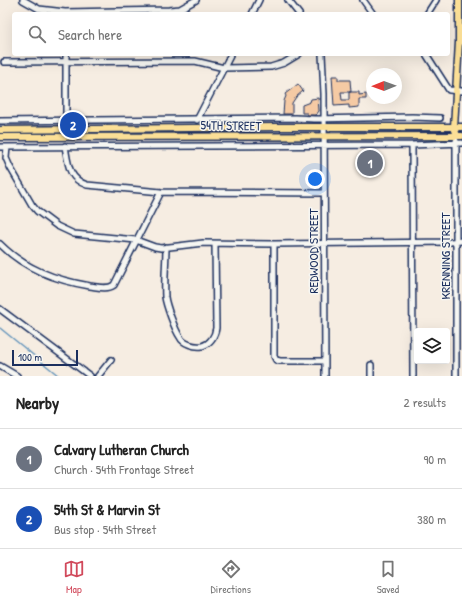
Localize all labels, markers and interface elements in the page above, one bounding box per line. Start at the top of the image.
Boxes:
search box [12,12,450,56]
icon: search [26,23,48,45]
text: Search here [58,24,122,45]
north arrow [366,68,402,104]
pin: 2 [60,110,86,140]
street label: 54TH STREET [200,115,263,135]
pin: 1 [357,148,383,178]
your location [305,169,325,189]
street label: REDWOOD STREET [304,208,322,293]
street label: KRENNING STREET [436,212,454,300]
map controls [414,328,450,364]
button: layers [414,328,450,364]
scale bar [12,348,78,367]
text: 100 m [18,350,42,364]
text: Nearby [16,391,59,414]
text: 2 results [404,393,446,411]
text: Calvary Lutheran Church [54,439,189,460]
text: 1 [27,450,31,468]
text: 90 m [424,450,446,468]
text: Church · 54th Frontage Street [54,460,194,478]
text: 54th St & Marvin St [54,499,160,520]
text: 2 [26,510,32,528]
text: 380 m [417,510,446,528]
text: Bus stop · 54th Street [54,520,156,538]
tab: Map [63,558,85,596]
tab: Directions [211,558,251,596]
tab: Saved [377,558,399,596]

